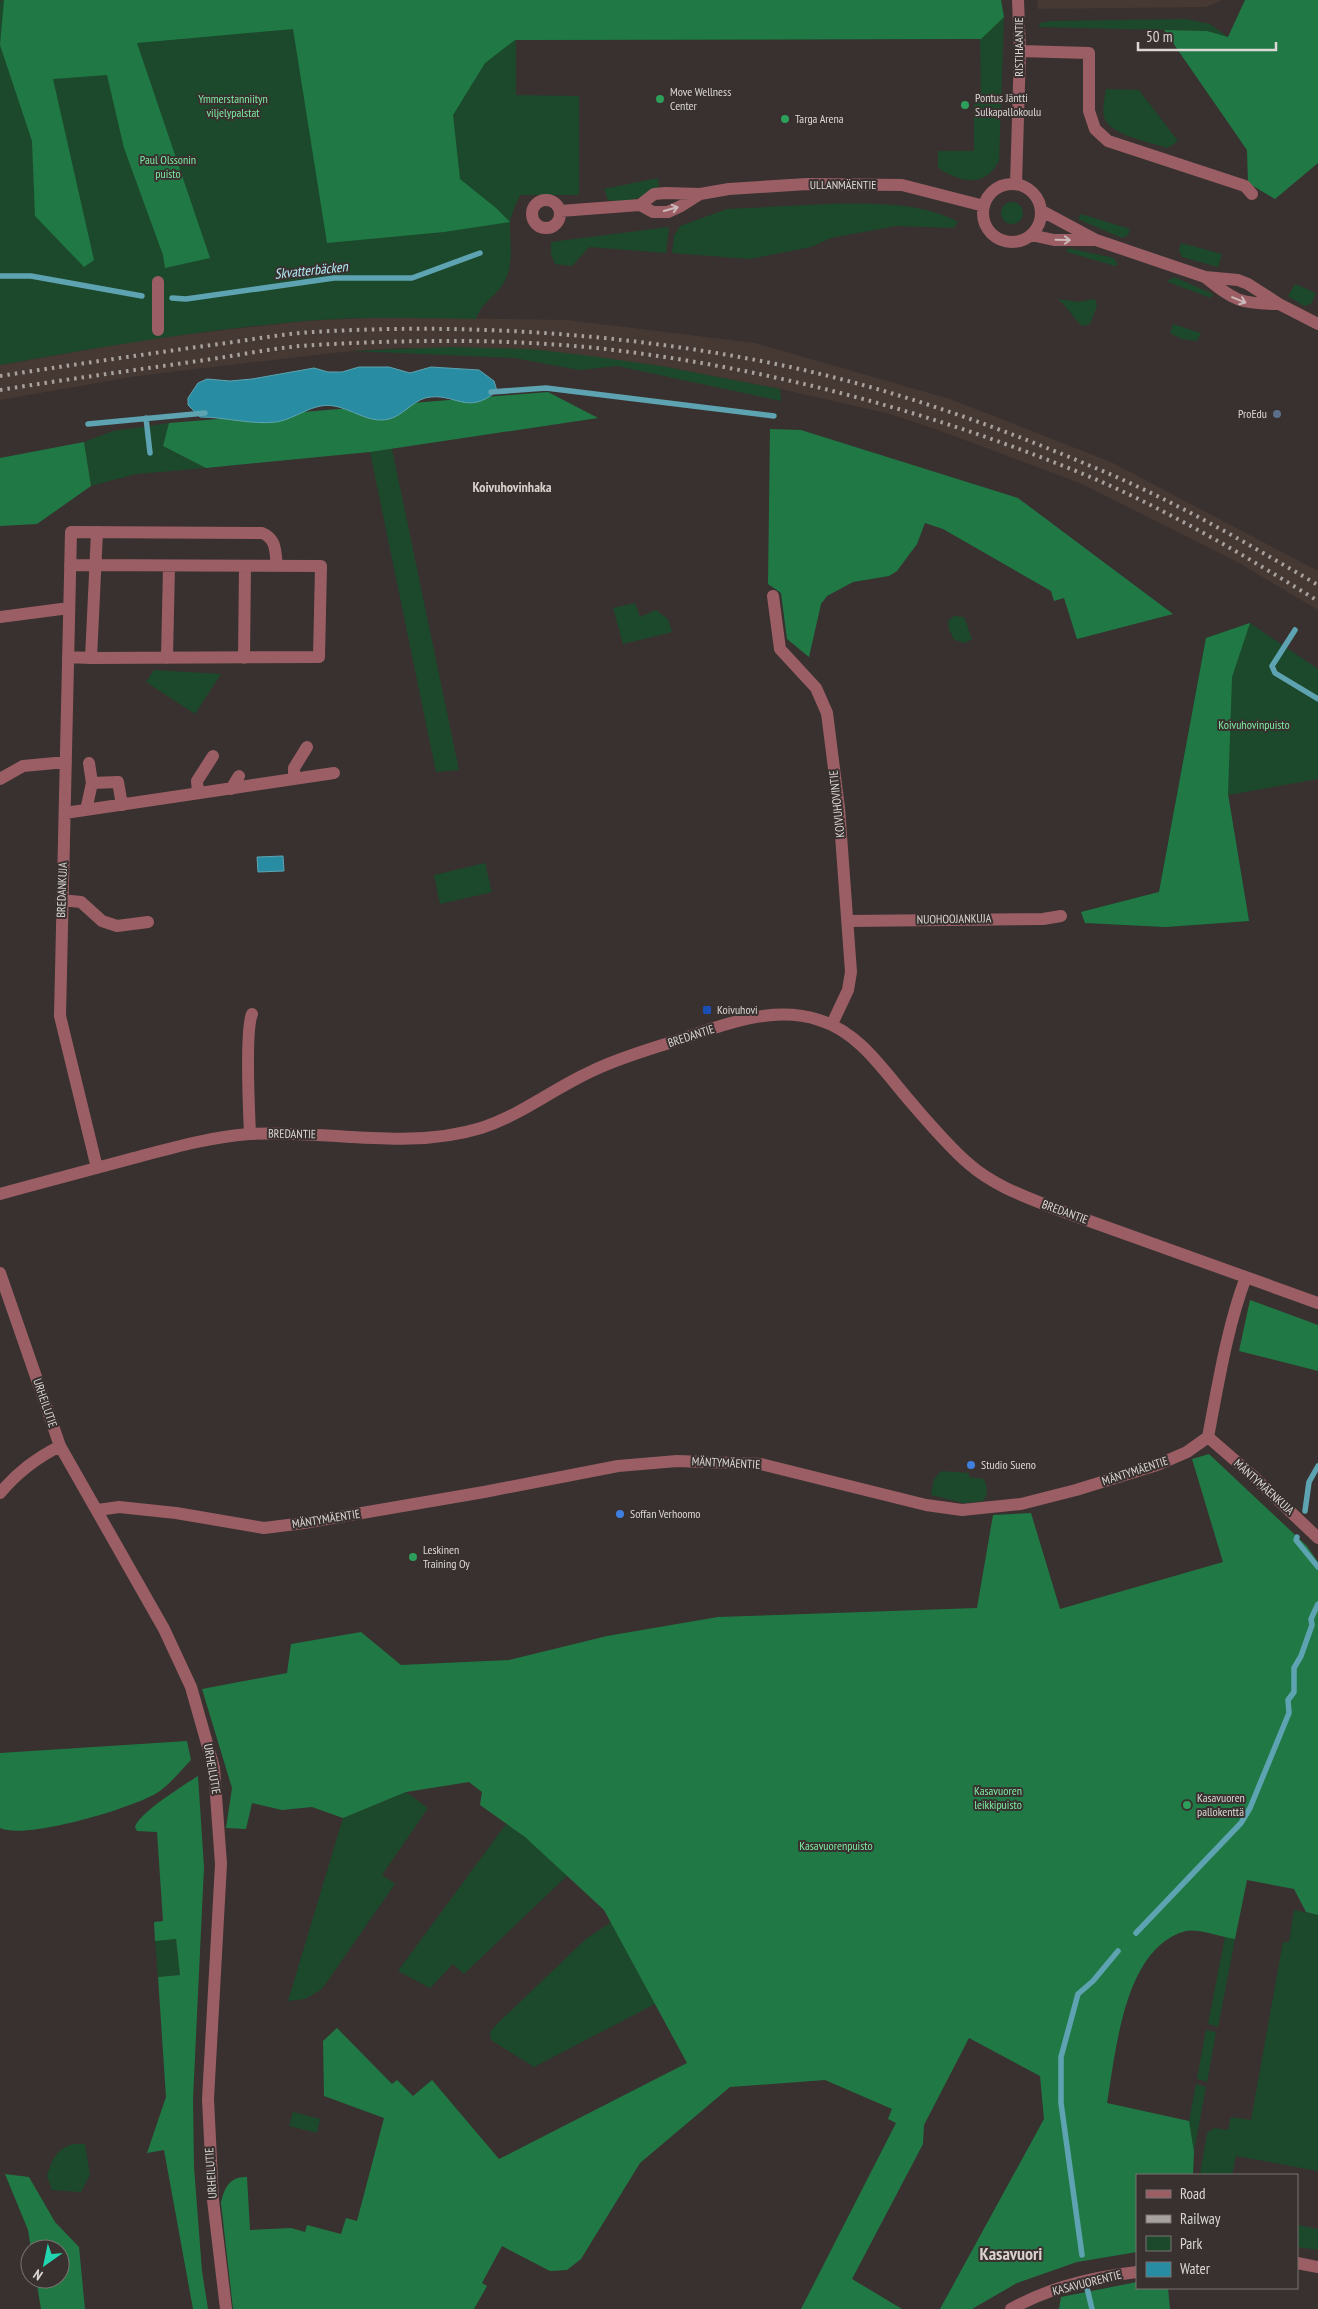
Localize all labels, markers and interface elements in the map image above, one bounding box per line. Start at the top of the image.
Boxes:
street label: RISTIHAANTIE [1011,17,1026,77]
scale bar [1138,20,1276,52]
text: 50 m [1146,27,1172,46]
place label: Move Wellness Center [670,84,731,113]
place label: Pontus Jäntti Sulkapallokoulu [975,90,1041,119]
park label: Ymmerstanniityn viljelypalstat [198,91,268,120]
marker: Move Wellness Center [654,93,666,105]
marker: Pontus Jäntti Sulkapallokoulu [959,99,971,111]
place label: Targa Arena [795,111,844,126]
marker: Targa Arena [779,113,791,125]
park label: Paul Olssonin puisto [140,152,196,181]
street label: ULLANMÄENTIE [810,177,876,192]
one-way arrow [663,204,679,214]
one-way arrow [1055,235,1071,245]
water label: Skvatterbäcken [273,257,349,283]
one-way arrow [1231,295,1246,305]
place label: ProEdu [1238,406,1267,421]
marker: ProEdu [1271,408,1283,420]
district label: Koivuhovinhaka [473,478,552,496]
park label: Koivuhovinpuisto [1218,717,1290,732]
street label: KOIVUHOVINTIE [826,770,848,839]
street label: BREDANKUJA [53,862,70,918]
street label: NUOHOOJANKUJA [917,910,992,927]
place label: Koivuhovi [717,1002,758,1017]
marker: Koivuhovi [701,1004,713,1016]
street label: BREDANTIE [666,1021,716,1050]
street label: BREDANTIE [268,1126,316,1141]
street label: BREDANTIE [1040,1196,1090,1227]
street label: URHEILUTIE [30,1376,61,1429]
street label: MÄNTYMÄENTIE [691,1453,761,1472]
street label: MÄNTYMÄENTIE [1100,1453,1170,1488]
street label: MÄNTYMÄENKUJA [1231,1456,1298,1518]
place label: Studio Sueno [981,1457,1036,1472]
marker: Studio Sueno [965,1459,977,1471]
street label: MÄNTYMÄENTIE [291,1506,361,1531]
place label: Soffan Verhoomo [630,1506,701,1521]
marker: Soffan Verhoomo [614,1508,626,1520]
place label: Leskinen Training Oy [423,1542,470,1571]
marker: Leskinen Training Oy [407,1551,419,1563]
street label: URHEILUTIE [201,1743,224,1795]
park label: Kasavuoren leikkipuisto [974,1783,1022,1812]
place label: Kasavuoren pallokenttä [1197,1790,1245,1819]
marker: Kasavuoren pallokenttä [1181,1799,1193,1811]
park label: Kasavuorenpuisto [799,1838,873,1853]
street label: URHEILUTIE [201,2147,220,2199]
legend [1136,2174,1298,2289]
text: Road [1180,2184,1206,2203]
text: Railway [1180,2209,1221,2228]
text: Park [1180,2234,1202,2253]
north arrow [20,2239,70,2289]
district label: Kasavuori [980,2242,1042,2265]
text: Water [1180,2259,1211,2278]
text: N [30,2265,46,2285]
street label: KASAVUORENTIE [1051,2267,1123,2298]

